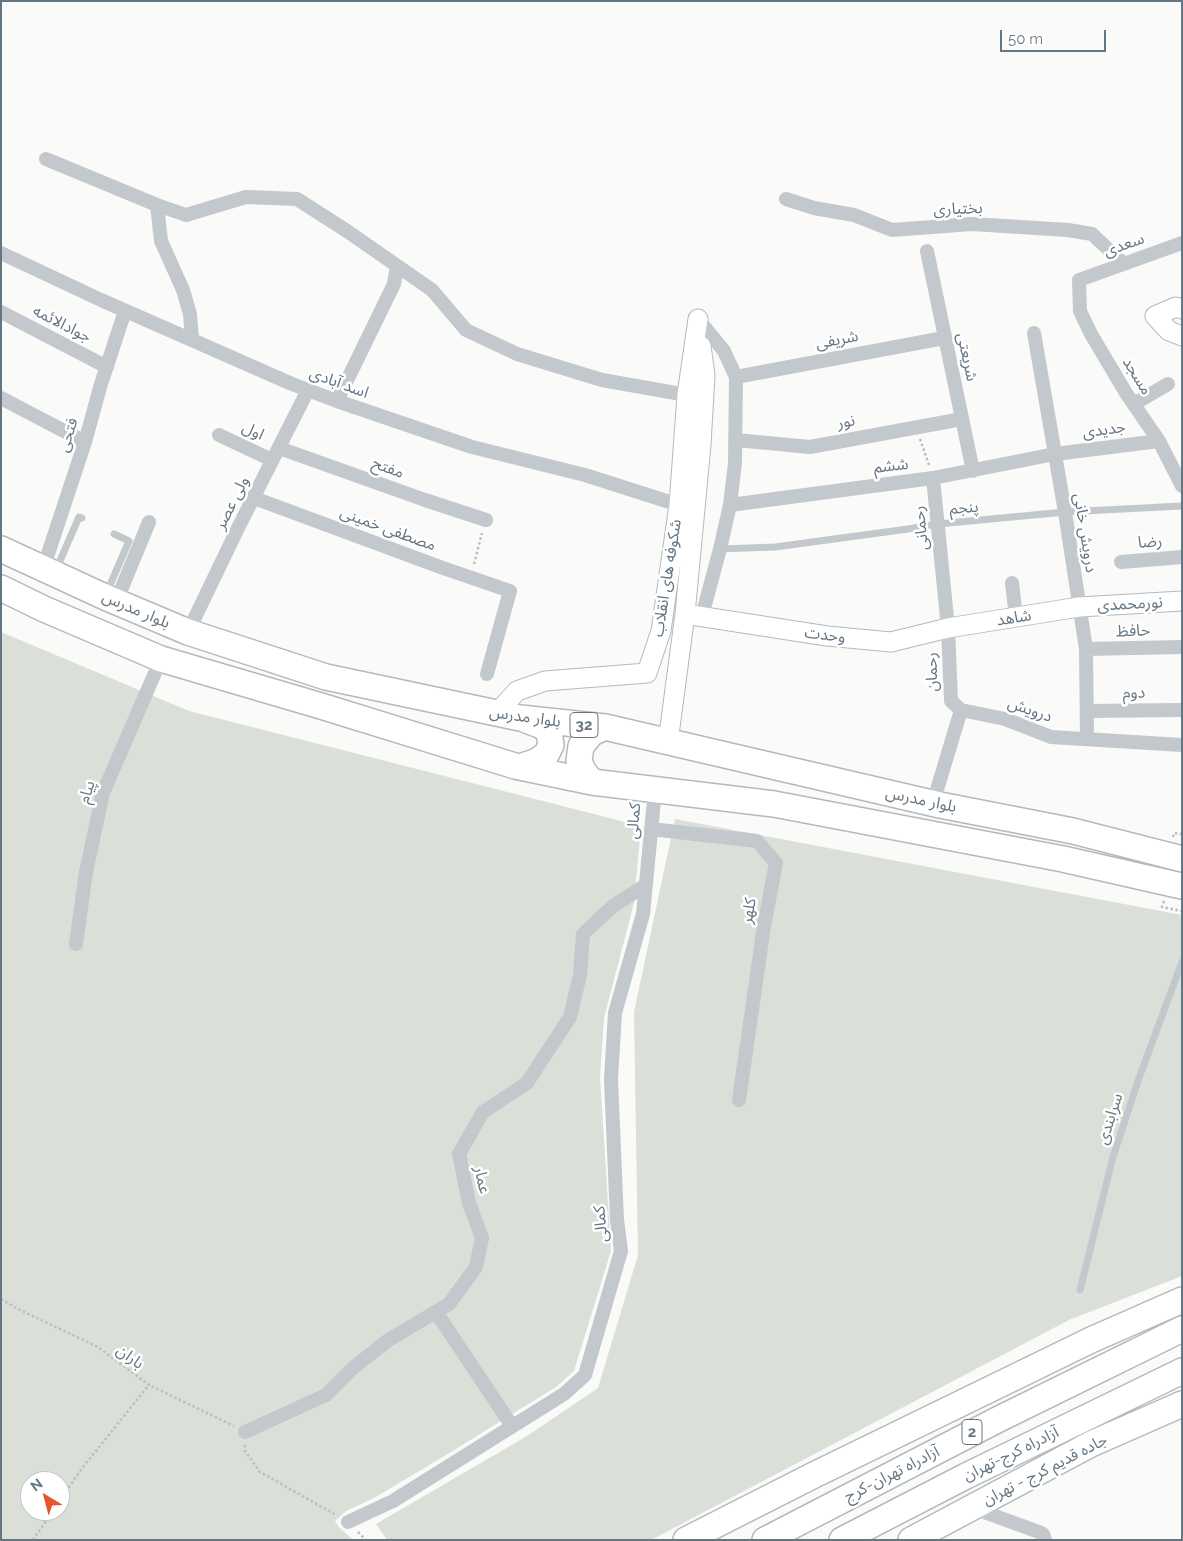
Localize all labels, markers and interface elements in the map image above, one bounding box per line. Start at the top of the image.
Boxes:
scale bar [1003,20,1109,52]
text: 50 m [1008,30,1043,48]
street label: بختیاری [933,199,983,219]
street label: سعدی [1101,229,1147,261]
street label: جوادالائمه [30,301,94,347]
street label: شریفی [814,326,860,354]
street label: شریعتی [952,331,982,383]
street label: مسجد [1118,354,1156,398]
street label: اسد آبادی [307,363,371,403]
street label: نور [835,411,857,433]
street label: فتحی [54,415,82,455]
street label: جدیدی [1081,417,1127,443]
street label: اول [239,418,267,444]
street label: مفتح [369,453,407,483]
street label: ششم [872,454,910,478]
street label: ولی عصر [211,473,253,533]
street label: درویش خانی [1069,492,1101,574]
street label: پنجم [948,497,980,519]
street label: مصطفی خمینی [337,503,439,555]
street label: رحمانی [909,505,933,551]
street label: شکوفه های انقلاب [648,518,686,638]
street label: رضا [1137,531,1163,553]
street label: بلوار مدرس [99,587,173,633]
street label: نورمحمدی [1097,593,1163,615]
street label: شاهد [995,606,1033,630]
street label: حافظ [1115,621,1151,641]
street label: وحدت [803,623,847,647]
street label: رحمان [922,652,942,692]
street label: دوم [1123,683,1145,703]
street label: درویش [1005,693,1055,727]
street label: بلوار مدرس [488,702,562,732]
road number: 32 [570,712,598,738]
street label: پیام [74,778,100,806]
street label: بلوار مدرس [884,783,958,817]
street label: کمالی [623,802,645,840]
street label: کلهر [737,897,761,925]
street label: سرابندی [1093,1091,1127,1147]
street label: عمار [470,1164,494,1196]
street label: کمالی [590,1205,612,1243]
street label: باران [113,1341,147,1373]
road number: 2 [962,1420,982,1444]
street label: آزادراه کرج-تهران [960,1423,1062,1485]
street label: جاده قدیم کرج - تهران [979,1430,1111,1510]
street label: آزادراه تهران-کرج [841,1442,943,1506]
north arrow [20,1471,70,1521]
text: N [27,1475,46,1494]

